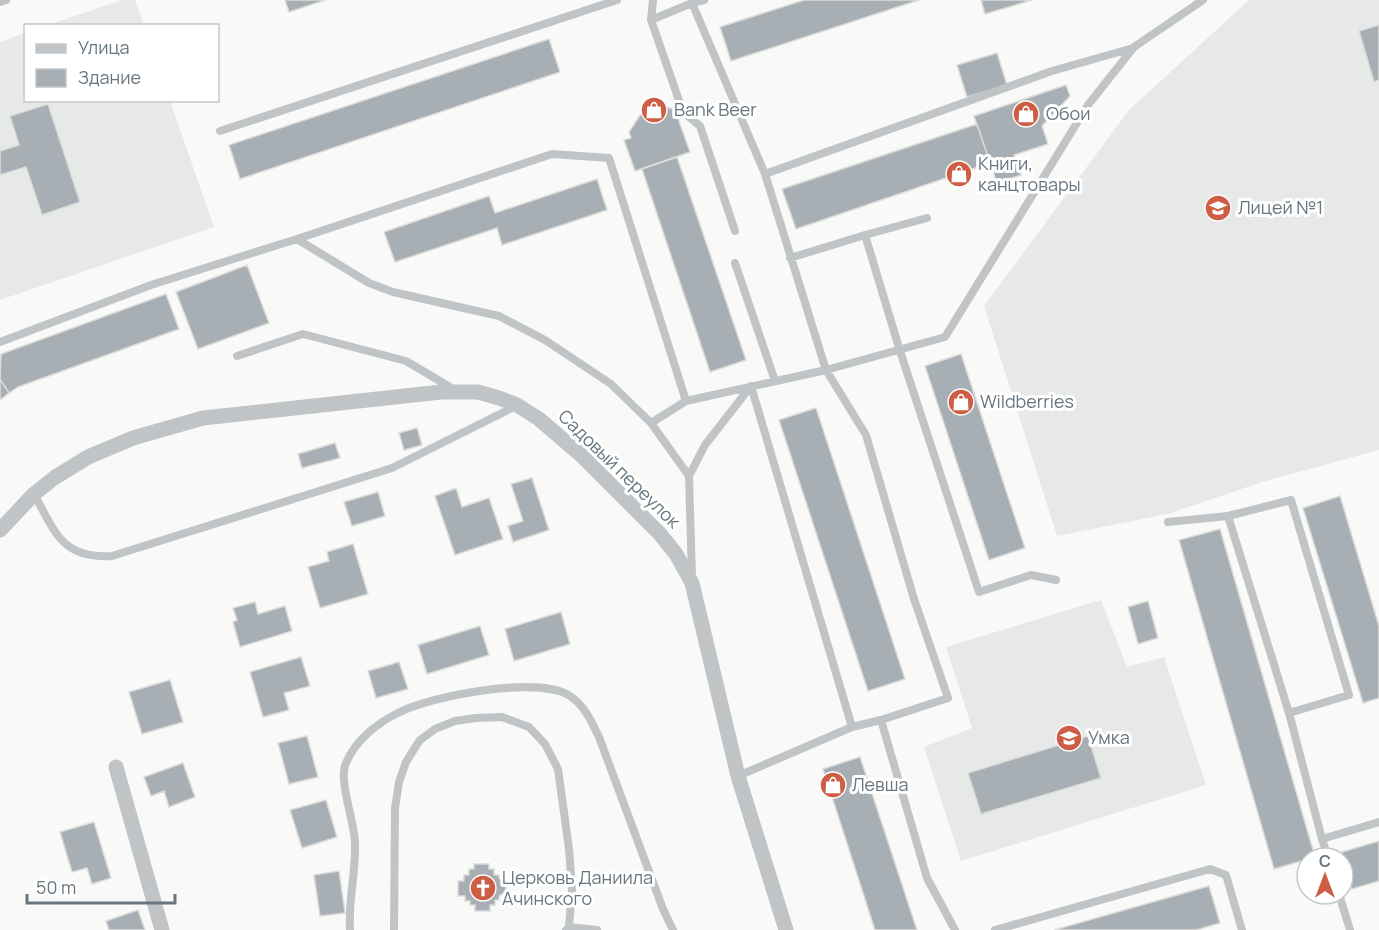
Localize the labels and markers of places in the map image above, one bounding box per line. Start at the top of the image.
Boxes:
shop icon: Bank Beer [639,95,669,125]
place label: Bank Beer [674,97,757,121]
shop icon: Обои [1011,99,1041,129]
place label: Обои [1046,101,1090,125]
place label: Книги, канцтовары [978,151,1081,196]
shop icon: Книги, канцтовары [944,159,974,189]
school or university icon: Лицей №1 [1203,193,1233,223]
place label: Лицей №1 [1238,195,1323,219]
shop icon: Wildberries [946,387,976,417]
place label: Wildberries [980,389,1074,413]
school or university icon: Умка [1054,723,1084,753]
place label: Умка [1088,725,1130,749]
shop icon: Левша [818,770,848,800]
place label: Левша [852,772,908,796]
place label: Церковь Даниила Ачинского [502,865,653,910]
church icon: Церковь Даниила Ачинского [468,873,498,903]

